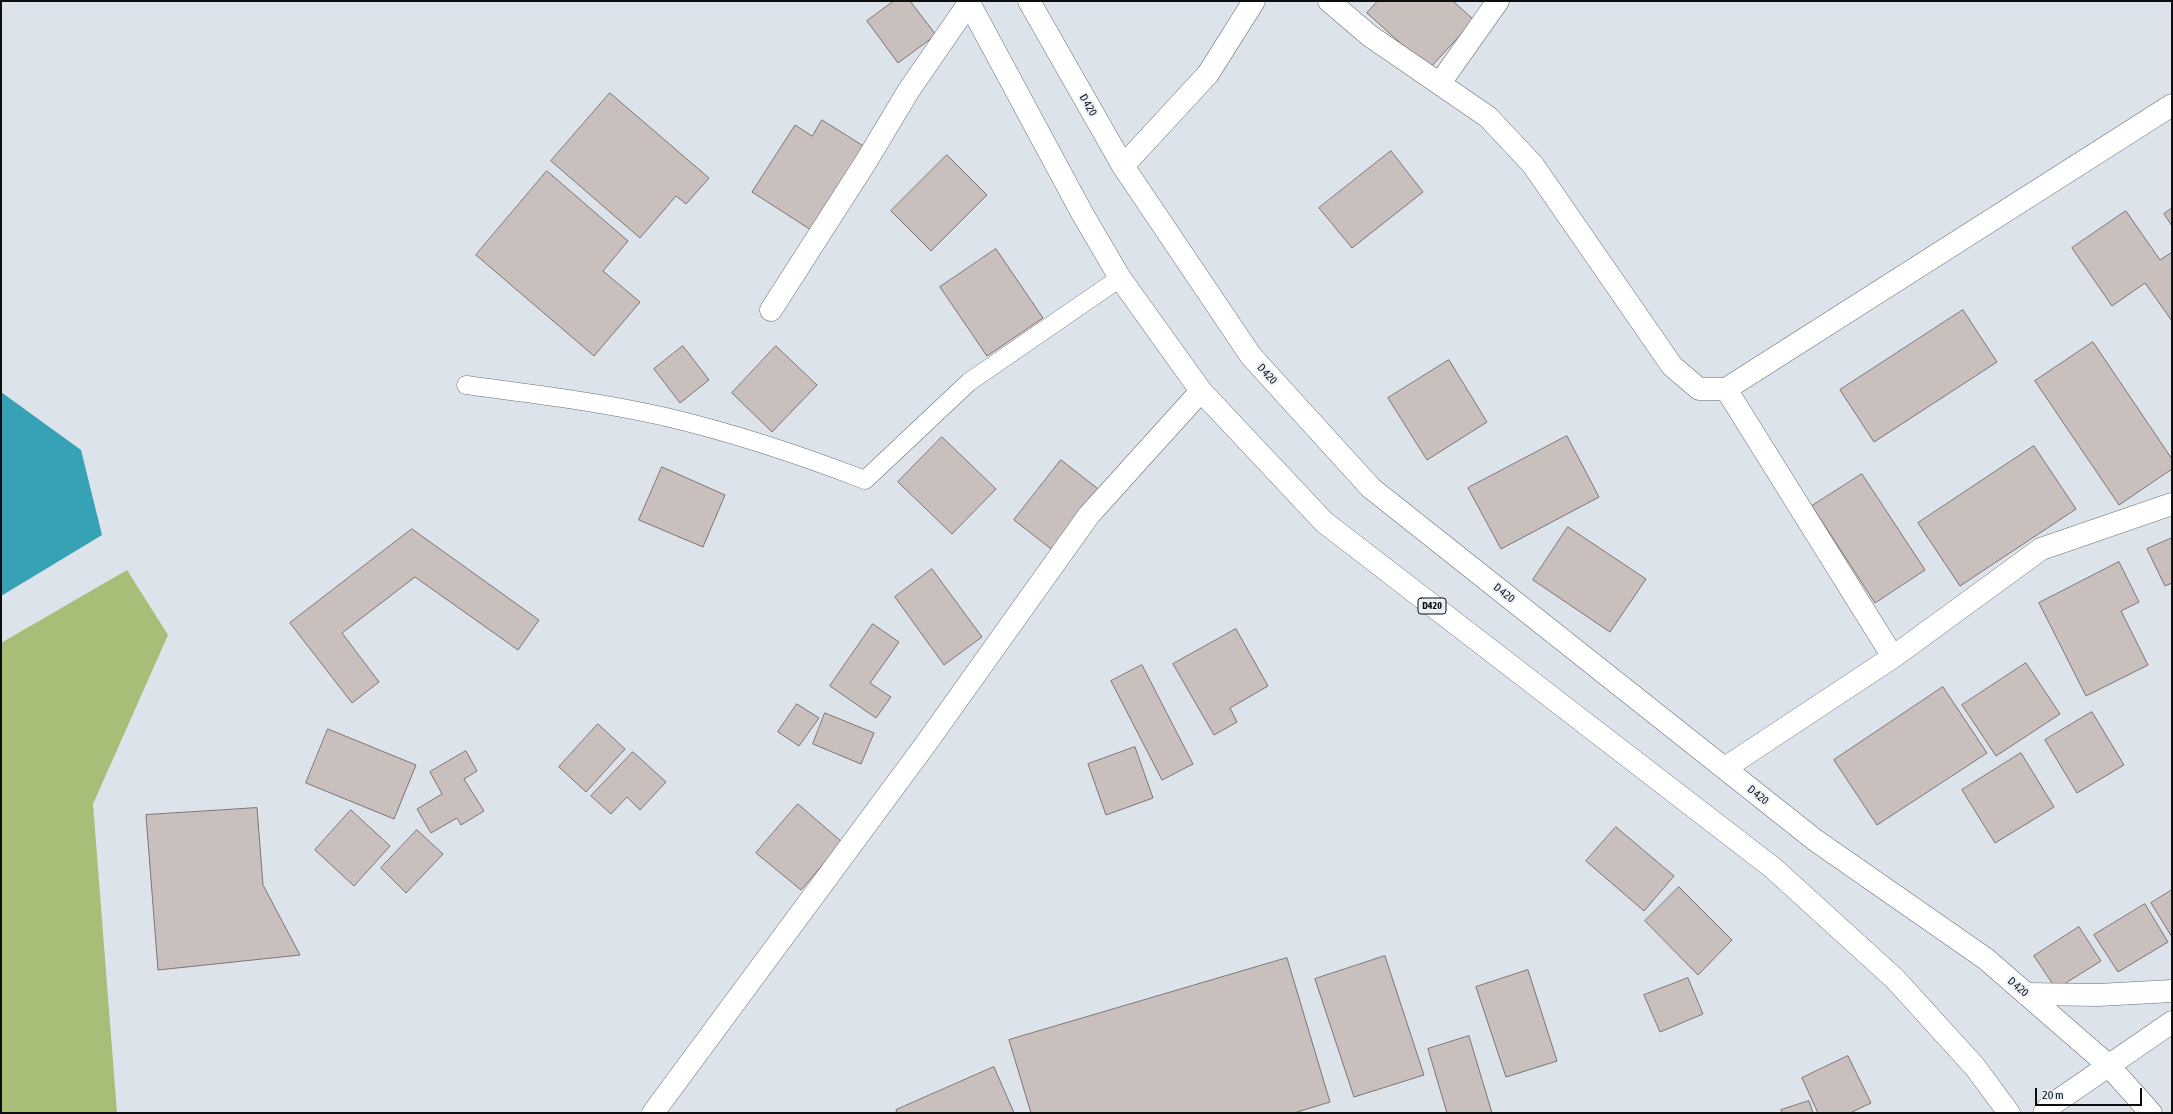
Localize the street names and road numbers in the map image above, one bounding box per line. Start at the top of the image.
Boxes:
street label: D 420 [1076,92,1100,118]
street label: D 420 [1254,361,1280,387]
street label: D 420 [1491,581,1517,605]
road number: D420 [1418,598,1446,614]
street label: D 420 [1745,783,1771,807]
street label: D 420 [2005,974,2031,1000]

